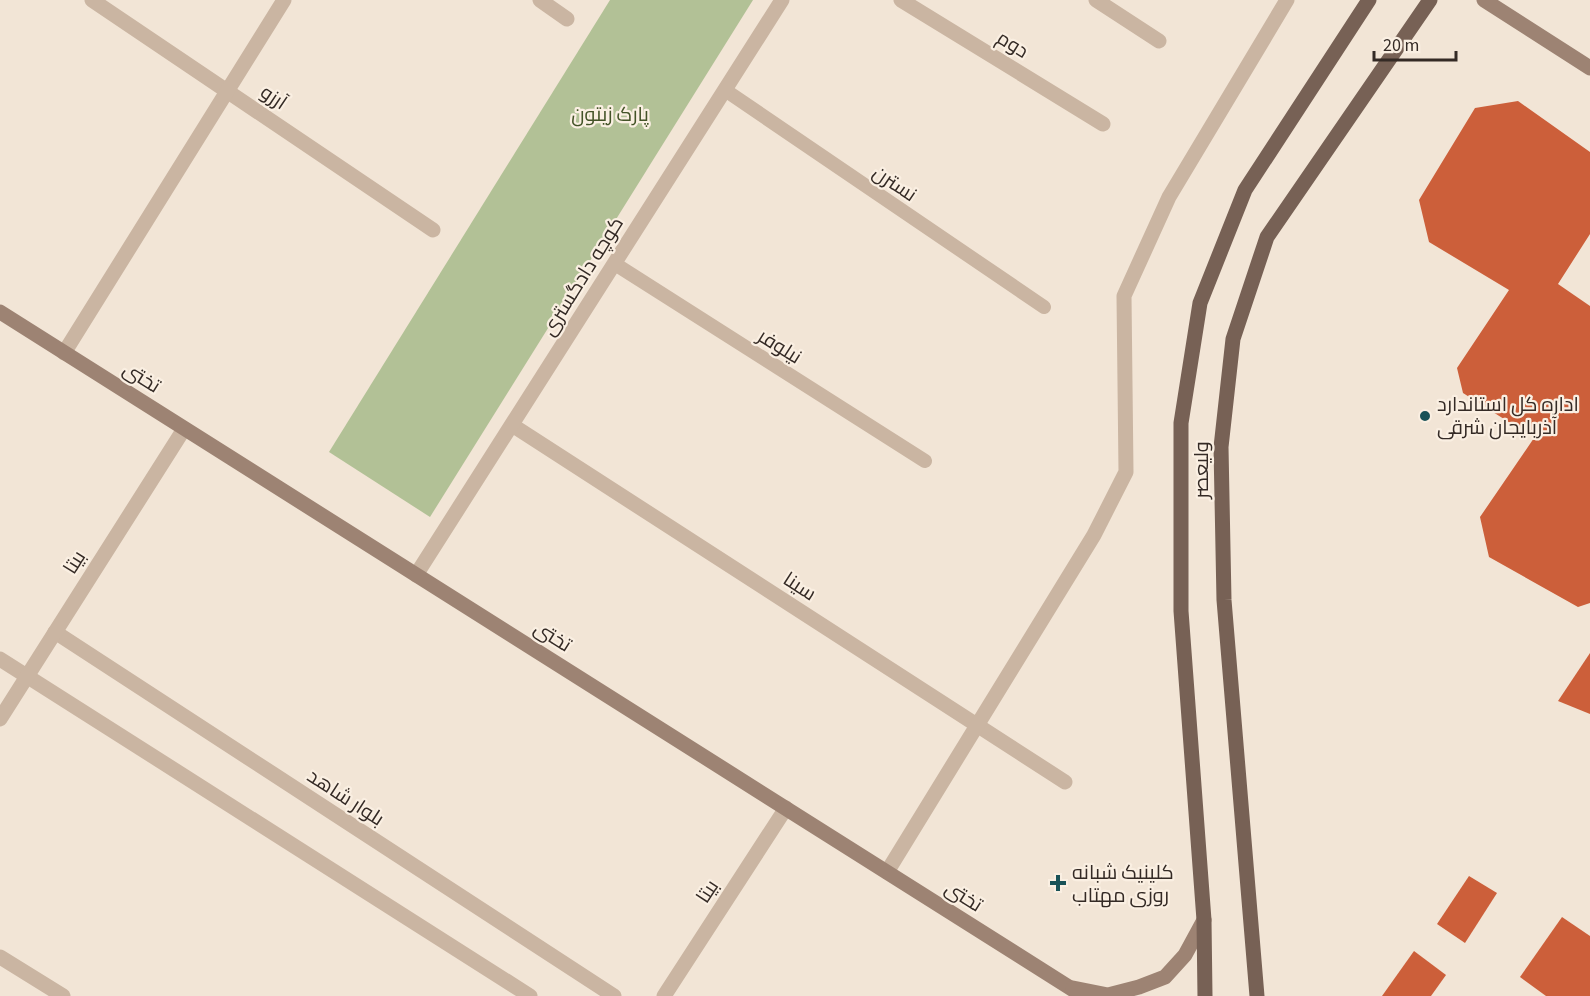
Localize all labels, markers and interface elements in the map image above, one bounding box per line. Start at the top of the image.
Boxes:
street label: دوم [991,24,1034,65]
scale bar [1374,24,1456,62]
text: 20 m [1383,33,1419,58]
street label: آرزو [254,79,293,117]
park label: پارک زیتون [571,101,649,129]
street label: نسترن [867,159,922,209]
street label: کوچه دادگستری [535,211,631,342]
street label: نیلوفر [751,322,807,371]
street label: تختى [117,355,166,401]
place label: اداره کل استاندارد آذربایجان شرقی [1437,391,1579,442]
marker: اداره کل استاندارد آذربایجان شرقی [1418,409,1432,423]
street label: ولیعصر [1188,441,1216,500]
street label: بیتا [57,545,93,580]
street label: سینا [777,566,821,608]
street label: تختى [528,614,577,660]
street label: بلوار شاهد [301,762,389,833]
place label: کلینیک شبانه روزی مهتاب [1072,859,1174,910]
street label: بیتا [690,874,726,909]
street label: تختى [939,874,988,920]
marker: کلینیک شبانه روزی مهتاب [1049,874,1067,892]

